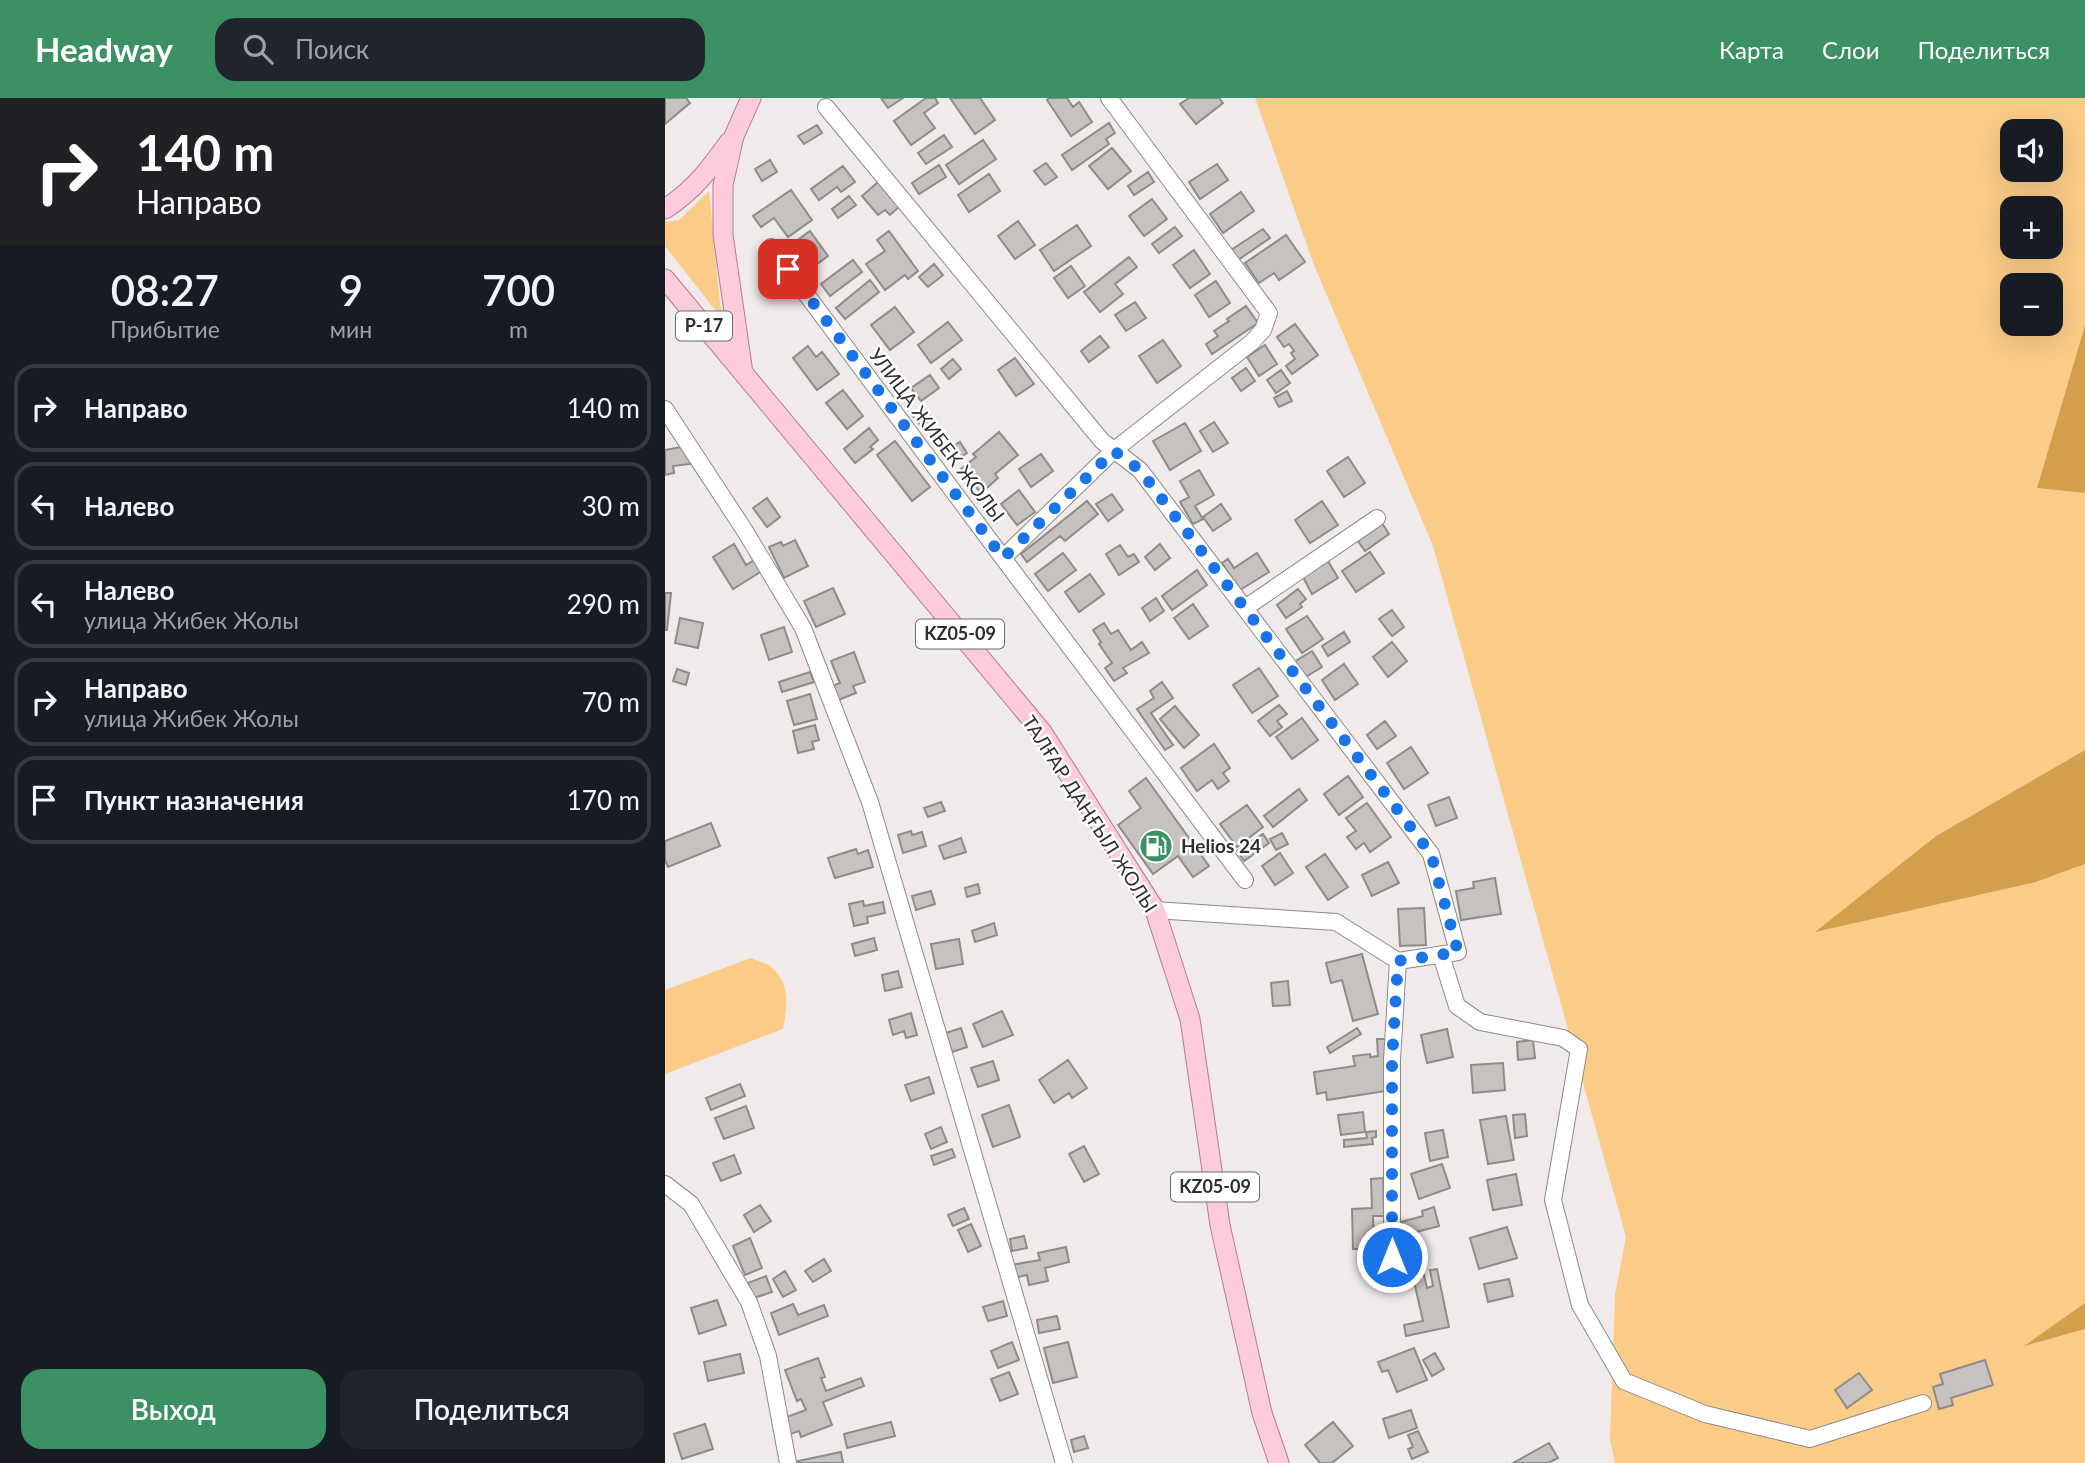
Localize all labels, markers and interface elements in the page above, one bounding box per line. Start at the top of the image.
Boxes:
search box [215,18,705,81]
text: Headway [35,29,173,69]
icon: search [239,30,277,68]
text: Поиск [295,33,369,65]
text: Карта [1719,35,1784,64]
text: Слои [1822,35,1879,64]
text: Поделиться [1917,35,2050,64]
map controls [2000,119,2063,336]
button: sound [2000,119,2063,182]
text: 140 m [136,123,274,181]
icon: right [21,126,112,217]
text: Направо [136,182,262,221]
button: + [2000,196,2063,259]
pin [758,239,818,299]
icon: arrive [769,250,807,288]
text: 08:27 [111,265,219,315]
text: 9 [339,265,363,315]
text: 700 [482,265,555,315]
button: − [2000,273,2063,336]
road number: P-17 [676,311,732,340]
text: Прибытие [110,315,220,343]
text: мин [330,315,372,343]
text: m [509,315,528,343]
street label: УЛИЦА ЖИБЕК ЖОЛЫ [865,344,1010,526]
icon: right [25,389,63,427]
text: Направо [84,392,188,424]
text: 140 m [567,392,640,424]
icon: left [25,487,63,525]
text: Налево [84,490,174,522]
text: 30 m [582,490,640,522]
text: Налево [84,574,174,606]
icon: left [25,585,63,623]
text: 290 m [567,588,640,620]
text: улица Жибек Жолы [84,606,299,634]
road number: KZ05-09 [916,620,1004,648]
text: Направо [84,672,188,704]
icon: right [25,683,63,721]
text: 70 m [582,686,640,718]
text: улица Жибек Жолы [84,704,299,732]
street label: ТАЛҒАР ДАҢҒЫЛ ЖОЛЫ [1018,711,1163,917]
icon: arrive [25,781,63,819]
text: Пункт назначения [84,784,304,816]
text: 170 m [567,784,640,816]
fuel station icon: Helios 24 [1137,827,1175,865]
place label: Helios 24 [1181,834,1261,857]
road number: KZ05-09 [1171,1172,1259,1202]
position arrow [1355,1220,1429,1294]
button: Выход [21,1369,326,1449]
button: Поделиться [340,1369,644,1449]

